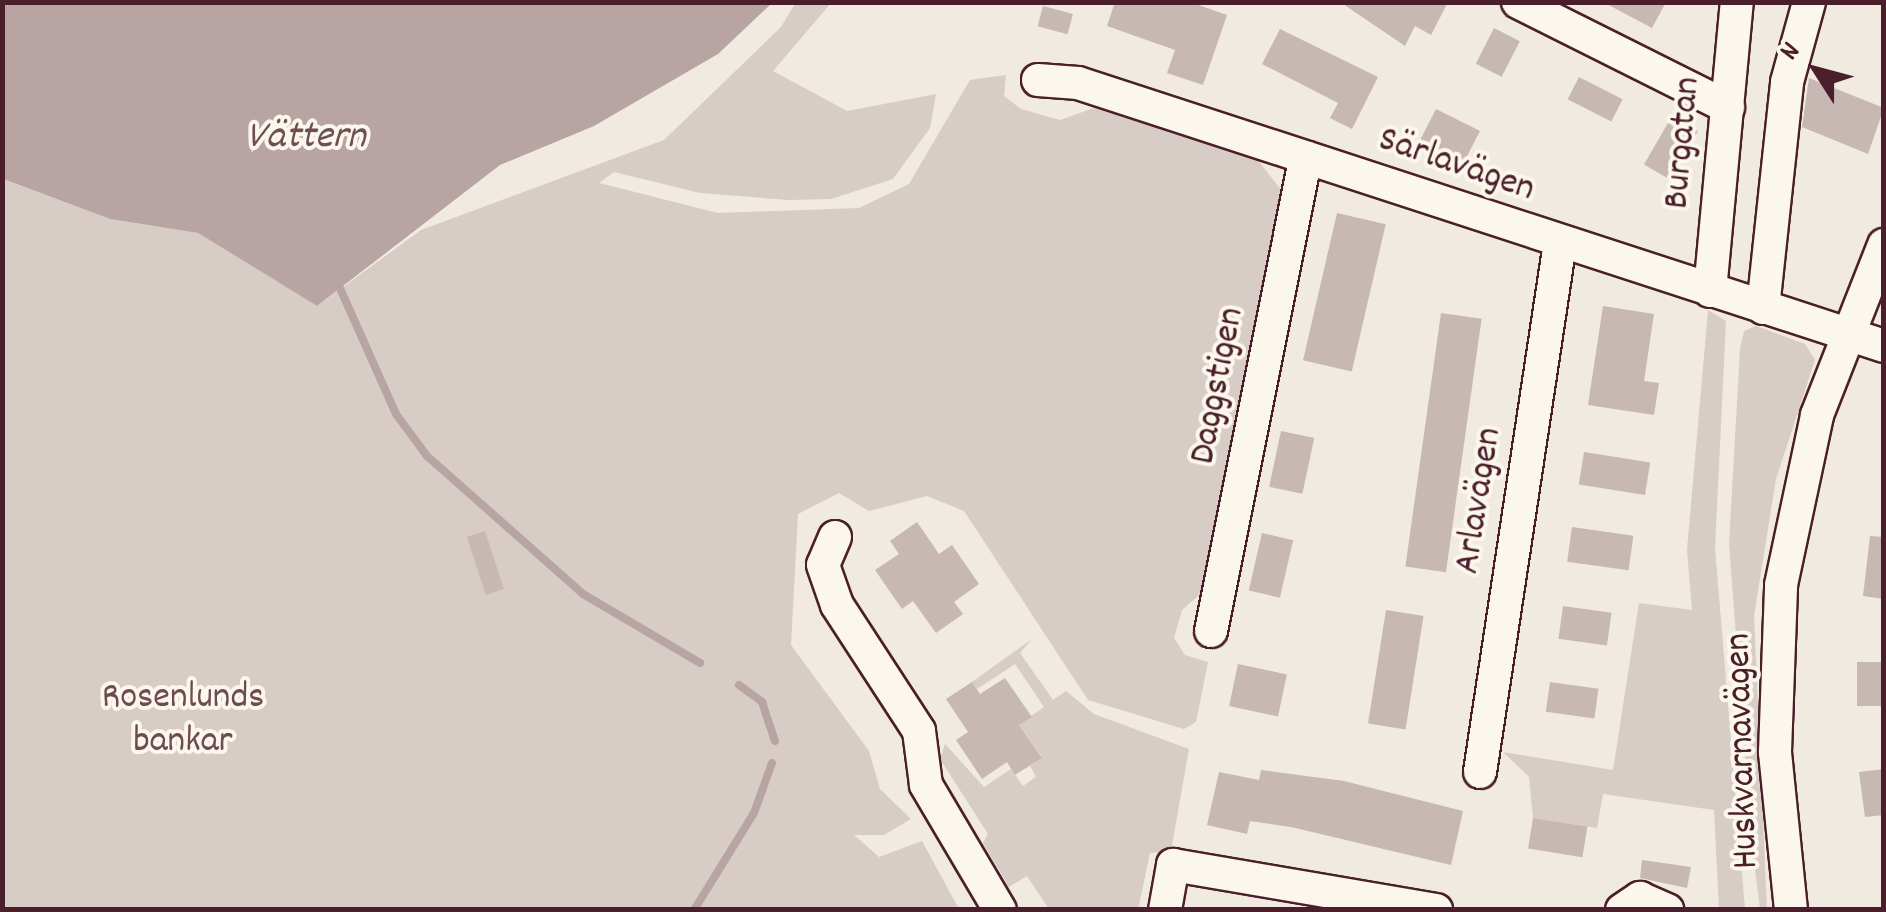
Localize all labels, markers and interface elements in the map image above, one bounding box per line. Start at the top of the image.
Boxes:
north arrow [1766,20,1866,120]
text: N [1771,35,1812,70]
street label: Burgatan [1656,75,1712,211]
water label: Vättern [246,115,366,163]
street label: Särlavägen [1372,118,1540,214]
street label: Daggstigen [1181,304,1257,468]
street label: Arlavägen [1446,425,1514,577]
street label: Huskvarnavägen [1717,632,1771,870]
park label: Rosenlunds bankar [102,676,264,766]

